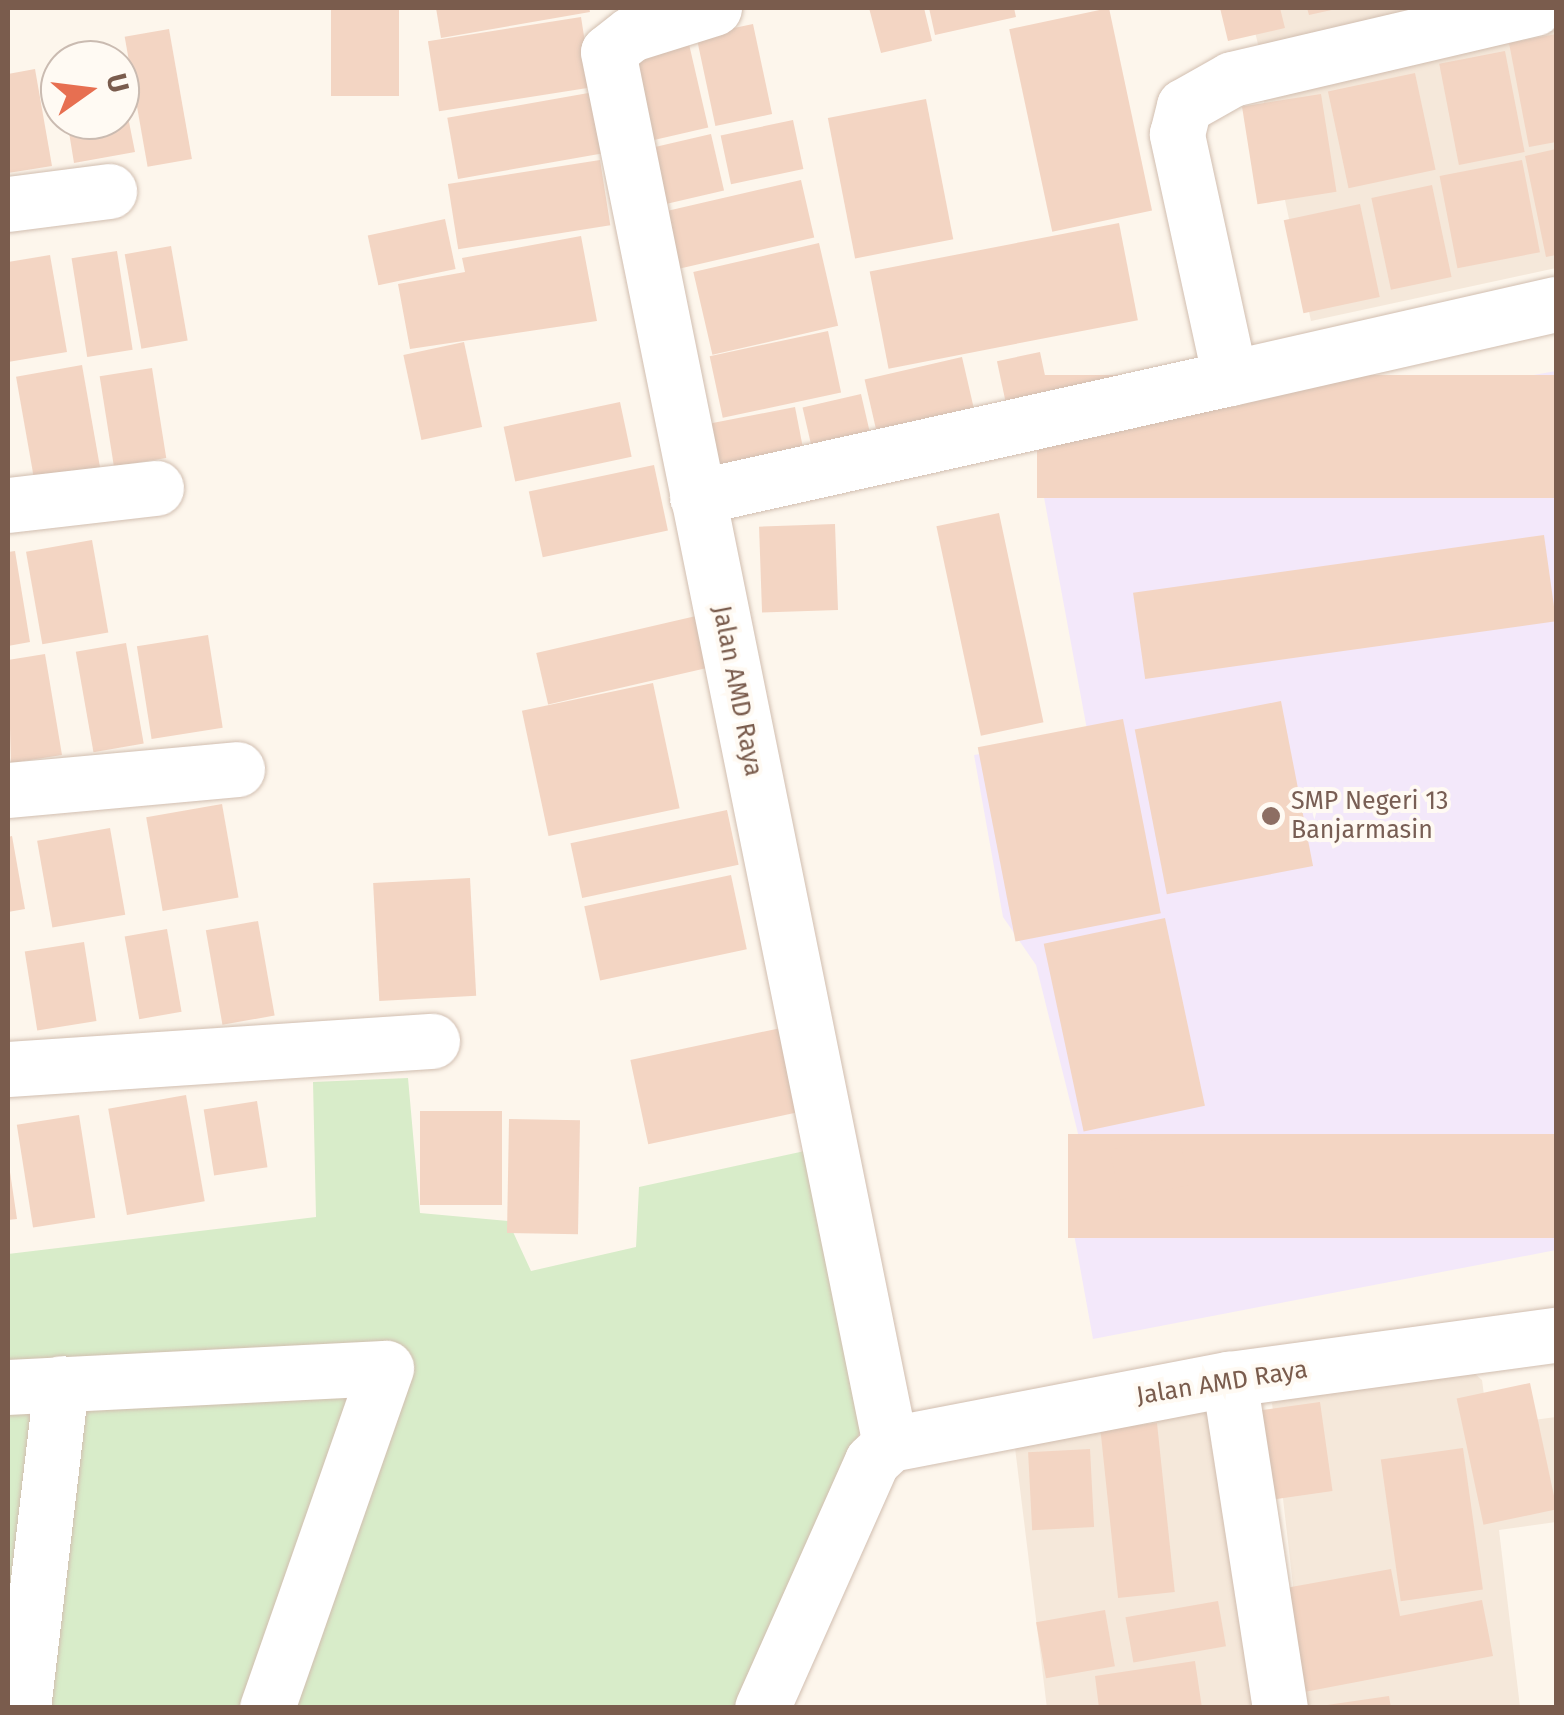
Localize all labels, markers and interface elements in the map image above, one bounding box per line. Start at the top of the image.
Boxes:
north arrow [40,40,140,140]
text: U [99,70,136,96]
street label: Jalan AMD Raya [706,603,768,779]
place label: SMP Negeri 13 Banjarmasin [1291,787,1449,846]
marker: SMP Negeri 13 Banjarmasin [1260,805,1282,827]
street label: Jalan AMD Raya [1134,1355,1310,1411]

